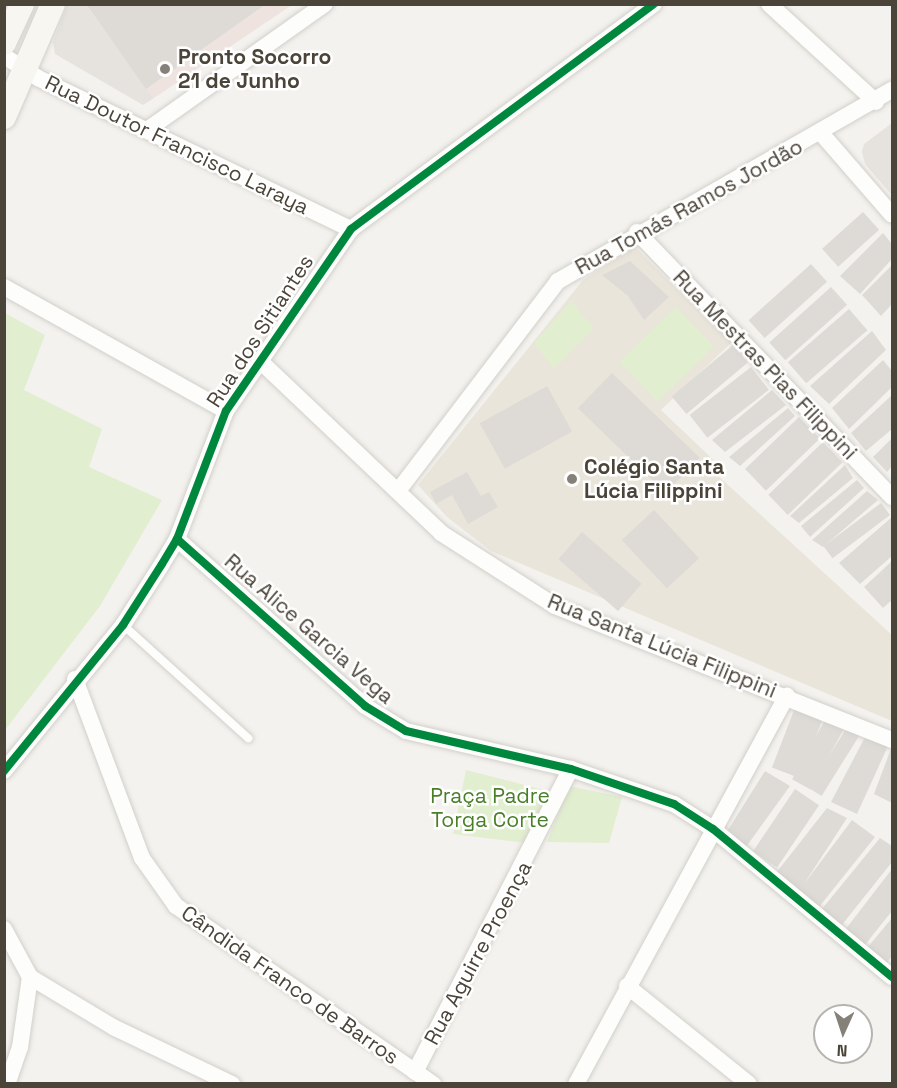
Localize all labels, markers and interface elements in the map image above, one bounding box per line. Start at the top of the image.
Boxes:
place label: Pronto Socorro 21 de Junho [178,44,331,94]
marker: Pronto Socorro 21 de Junho [156,60,174,78]
street label: Rua Doutor Francisco Laraya [41,70,313,220]
street label: Rua Tomás Ramos Jordão [571,134,807,280]
street label: Rua dos Sitiantes [201,250,319,412]
street label: Rua Mestras Pias Filippini [668,265,862,465]
place label: Colégio Santa Lúcia Filippini [584,454,724,504]
marker: Colégio Santa Lúcia Filippini [565,472,579,486]
street label: Rua Alice Garcia Vega [219,549,399,709]
street label: Rua Santa Lúcia Filippini [544,589,780,703]
park label: Praça Padre Torga Corte [430,783,550,833]
street label: Rua Aguirre Proença [419,857,537,1049]
street label: Cândida Franco de Barros [176,900,404,1070]
north arrow [813,1004,873,1064]
text: N [836,1040,848,1061]

